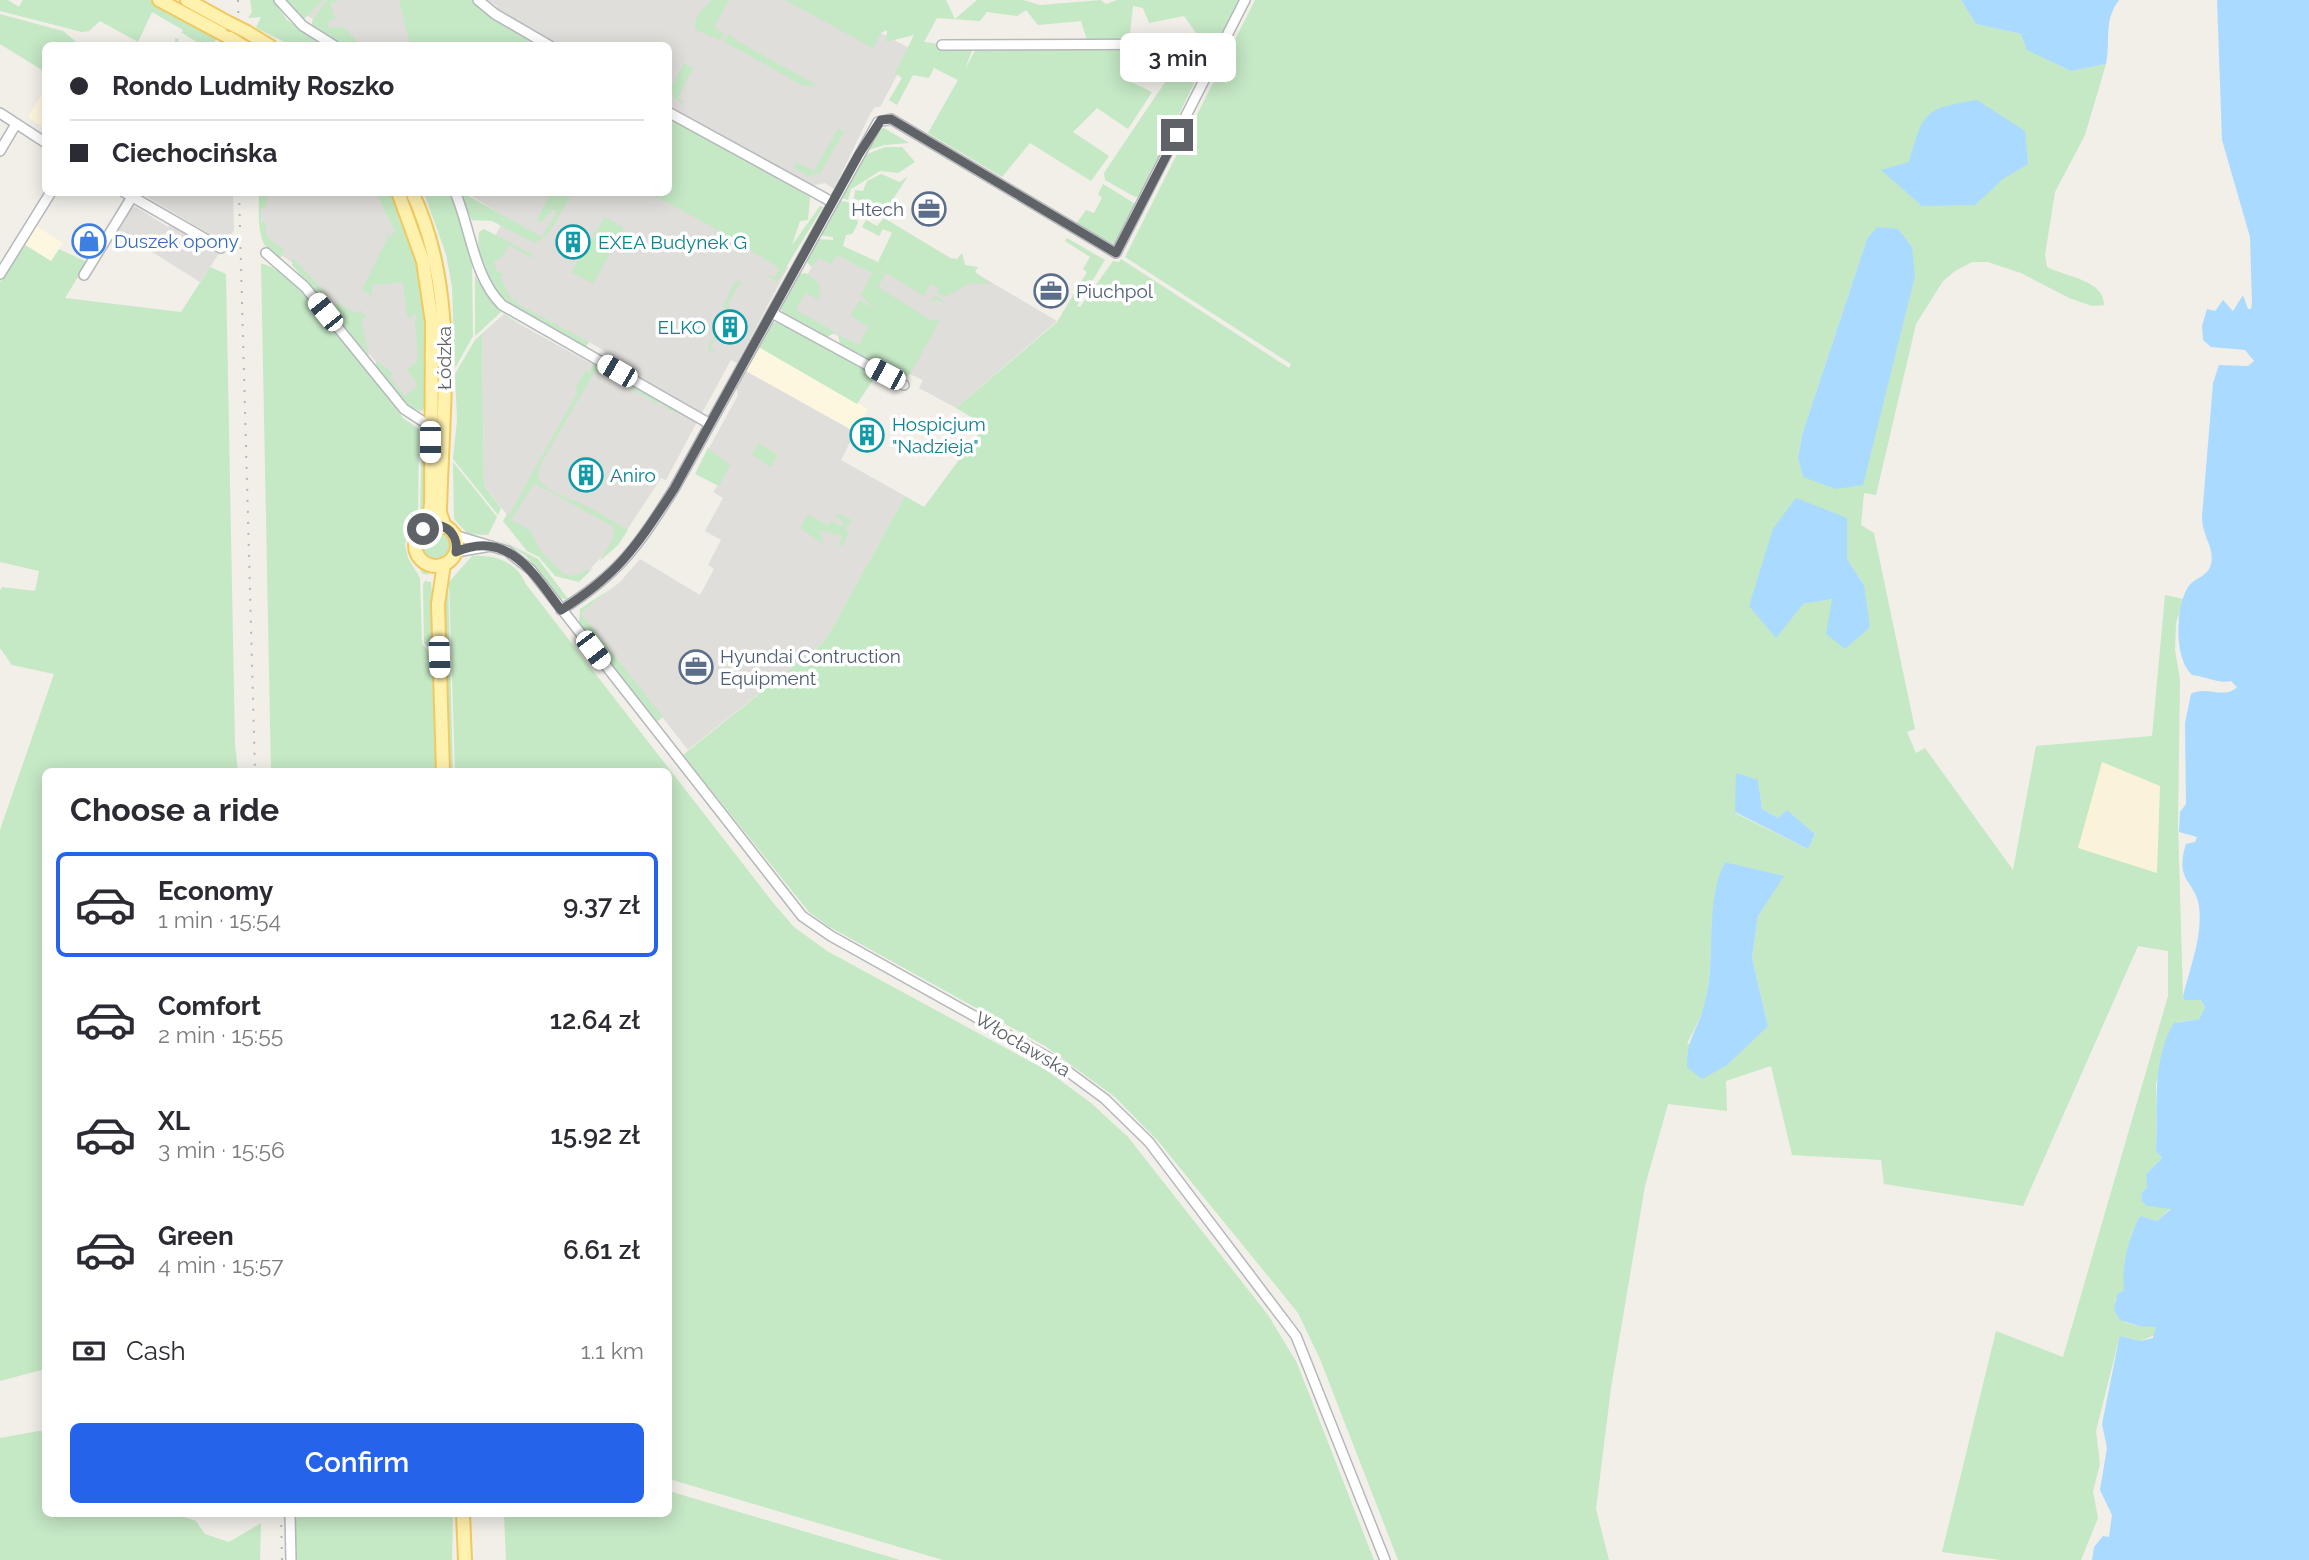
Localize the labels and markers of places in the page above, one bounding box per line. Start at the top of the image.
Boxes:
office icon: Htech [910,190,948,228]
place label: Htech [851,198,904,220]
shop icon: Duszek opony [70,222,108,260]
building icon: EXEA Budynek G [554,223,592,261]
place label: Duszek opony [114,230,239,252]
place label: EXEA Budynek G [598,231,747,253]
office icon: Piuchpol [1032,272,1070,310]
place label: Piuchpol [1076,280,1154,302]
building icon: ELKO [711,308,749,346]
place label: ELKO [658,316,706,338]
place label: Hospicjum "Nadzieja" [892,413,986,457]
building icon: Hospicjum "Nadzieja" [848,416,886,454]
building icon: Aniro [567,456,605,494]
place label: Aniro [610,464,656,486]
place label: Hyundai Contruction Equipment [720,645,901,689]
office icon: Hyundai Contruction Equipment [677,648,715,686]

